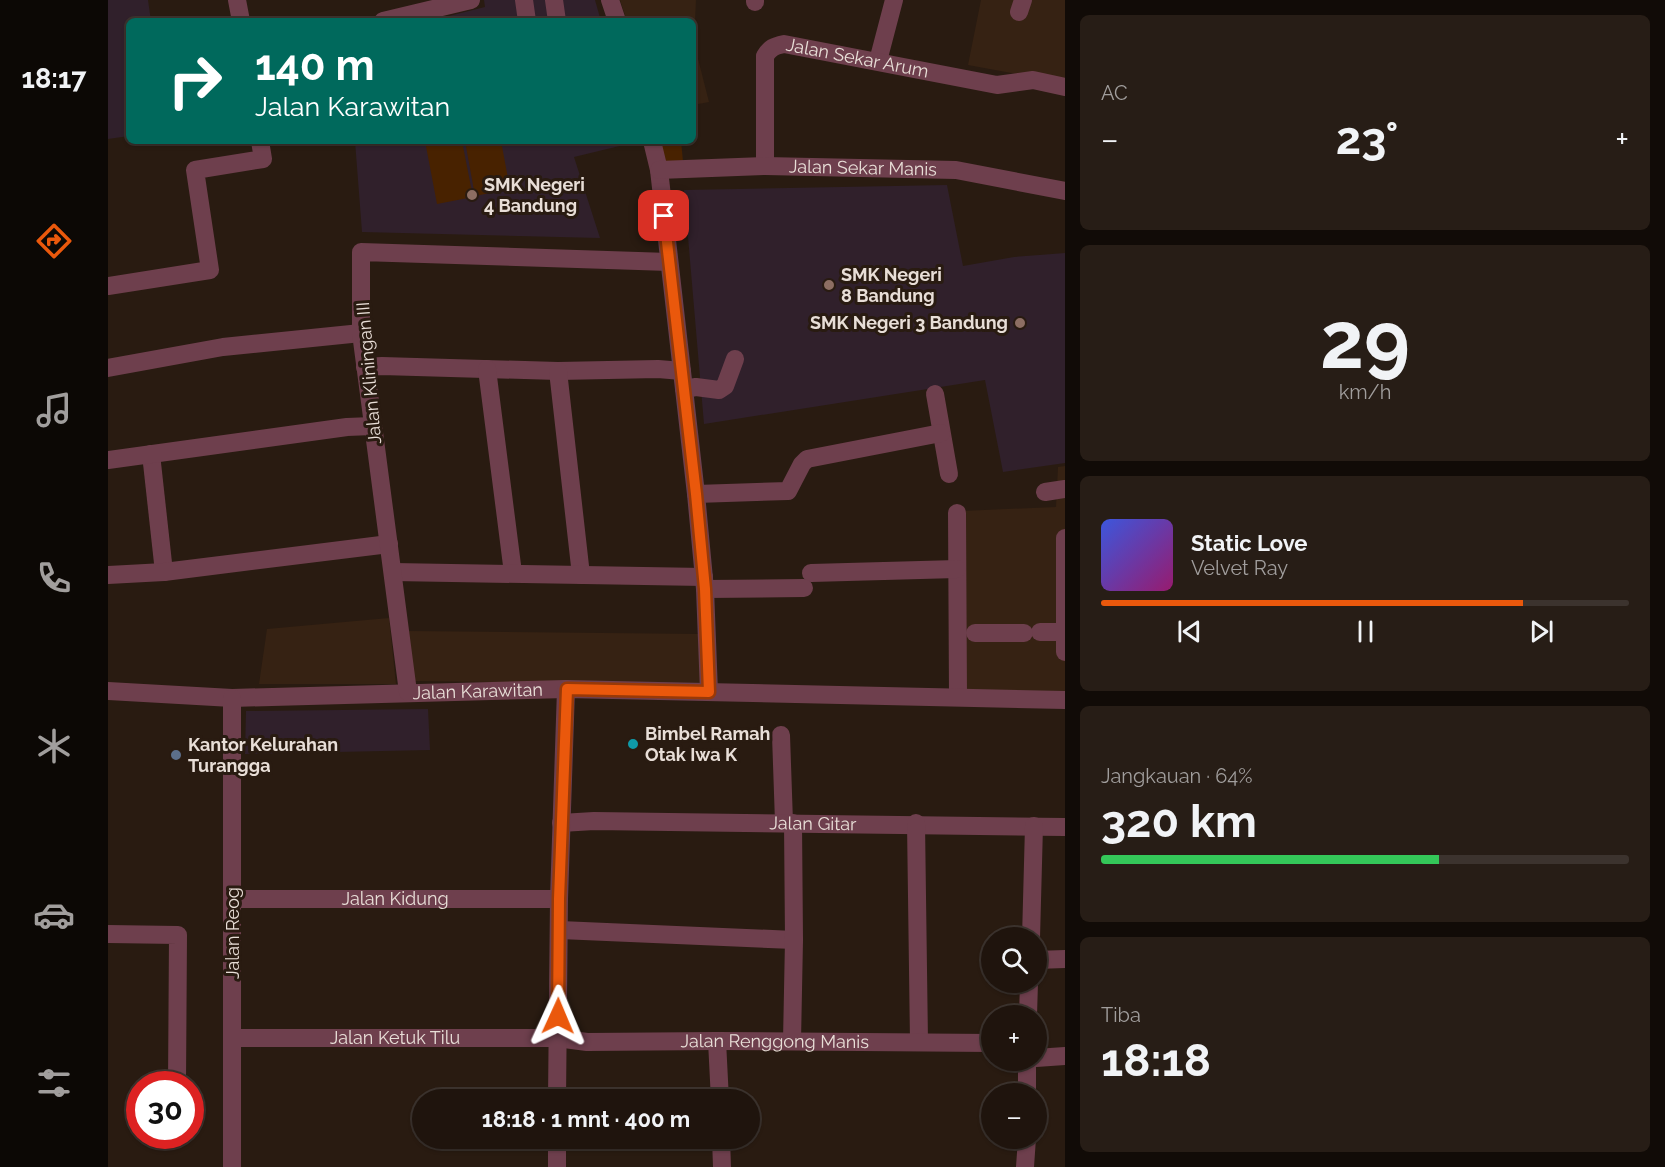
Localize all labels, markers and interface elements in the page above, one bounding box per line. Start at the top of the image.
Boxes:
street label: Jalan Sekar Arum [784,34,930,82]
text: 140 m [255,41,375,90]
icon: right [156,42,234,120]
text: 18:17 [22,63,86,94]
text: AC [1101,81,1128,105]
text: Jalan Karawitan [255,91,450,122]
text: 23° [1336,112,1398,165]
text: − [1101,120,1119,159]
text: + [1615,120,1629,159]
street label: Jalan Sekar Manis [789,156,937,180]
place label: SMK Negeri 4 Bandung [484,174,585,216]
marker: SMK Negeri 4 Bandung [465,188,479,202]
pin [638,190,689,241]
icon: arrive [647,199,680,232]
icon: directions [33,220,75,262]
place label: SMK Negeri 8 Bandung [841,264,942,306]
marker: SMK Negeri 8 Bandung [822,278,836,292]
text: 29 [1320,295,1410,386]
street label: Jalan Kliningan III [352,301,385,445]
place label: SMK Negeri 3 Bandung [810,312,1008,333]
marker: SMK Negeri 3 Bandung [1013,316,1027,330]
text: km/h [1339,380,1391,404]
icon: music [33,389,75,431]
text: Static Love [1191,530,1308,556]
text: Velvet Ray [1191,556,1288,580]
icon: phone [33,557,75,599]
icon: previous [1173,615,1206,648]
icon: pause [1349,615,1382,648]
icon: next [1525,615,1558,648]
street label: Jalan Karawitan [412,679,543,703]
place label: Bimbel Ramah Otak Iwa K [645,723,770,765]
icon: climate [33,725,75,767]
place label: Kantor Kelurahan Turangga [188,734,338,776]
marker: Bimbel Ramah Otak Iwa K [626,737,640,751]
marker: Kantor Kelurahan Turangga [169,748,183,762]
text: Jangkauan · 64% [1101,764,1253,788]
text: 320 km [1101,795,1257,848]
street label: Jalan Gitar [769,812,857,834]
street label: Jalan Reog [222,887,243,979]
street label: Jalan Kidung [341,888,449,909]
icon: car [33,894,75,936]
map controls [981,927,1047,1149]
button: search [981,927,1047,993]
position arrow [526,984,590,1048]
text: Tiba [1101,1003,1141,1027]
button: + [981,1005,1047,1071]
street label: Jalan Ketuk Tilu [330,1027,460,1048]
street label: Jalan Renggong Manis [680,1030,869,1052]
text: 18:18 [1101,1034,1211,1087]
icon: filters [33,1062,75,1104]
speed limit sign: 30 [126,1071,204,1149]
button: − [981,1083,1047,1149]
text: 18:18 · 1 mnt · 400 m [482,1106,690,1132]

